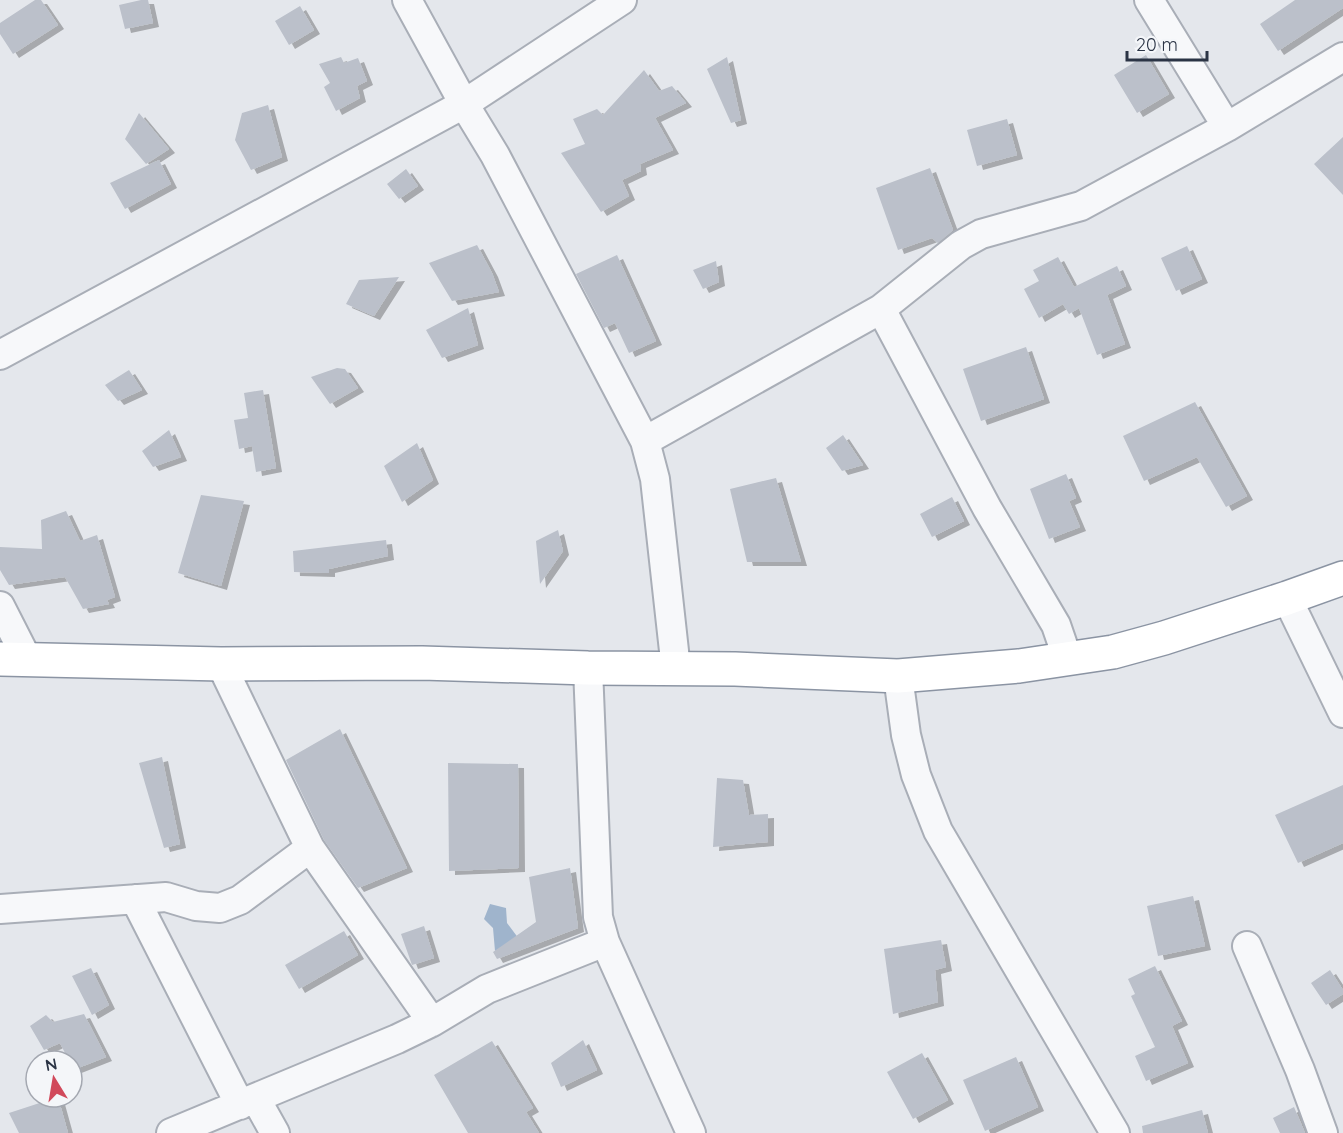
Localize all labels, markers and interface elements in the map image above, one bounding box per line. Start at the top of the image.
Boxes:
scale bar [1127,24,1206,62]
text: 20 m [1136,33,1178,56]
north arrow [24,1049,84,1109]
text: N [43,1053,59,1075]

